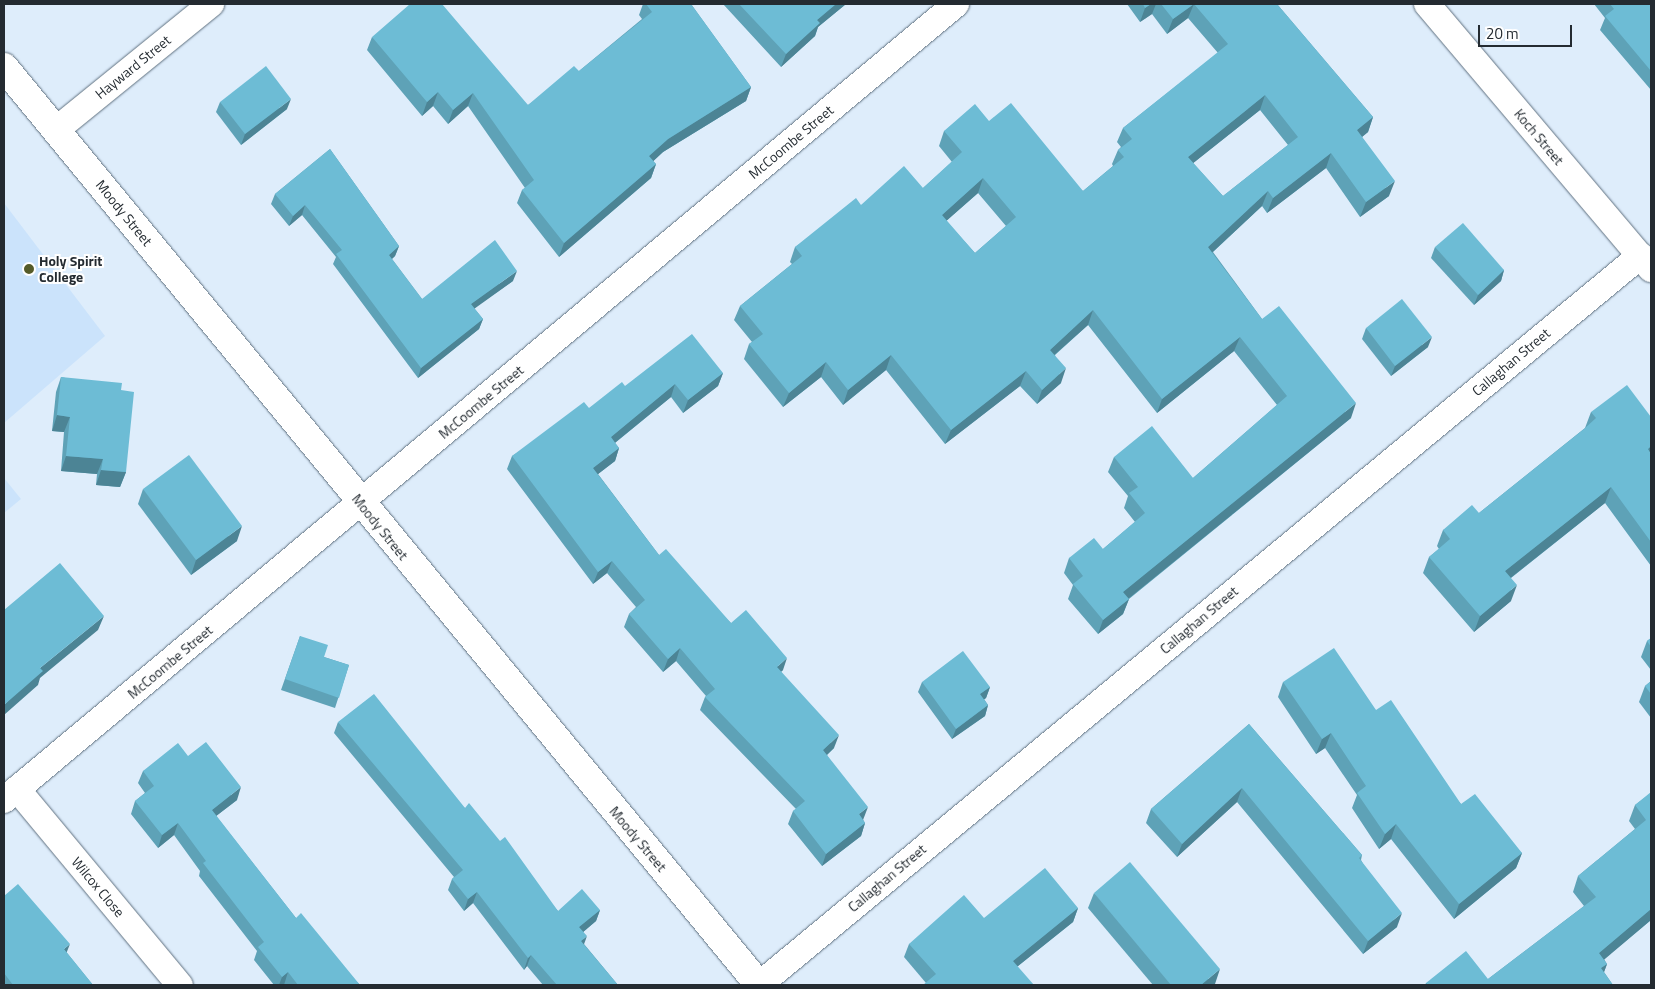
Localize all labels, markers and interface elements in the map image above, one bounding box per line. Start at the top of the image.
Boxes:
scale bar [1480,15,1574,47]
text: 20 m [1486,22,1519,45]
street label: Hayward Street [92,32,174,102]
street label: McCoombe Street [745,102,837,182]
street label: Koch Street [1511,106,1567,168]
street label: Moody Street [92,177,156,249]
place label: Holy Spirit College [39,253,102,286]
marker: Holy Spirit College [23,263,35,275]
street label: Callaghan Street [1469,325,1553,399]
street label: McCoombe Street [435,362,527,442]
street label: Moody Street [348,491,412,563]
street label: Callaghan Street [1157,583,1241,657]
street label: McCoombe Street [124,622,216,702]
street label: Moody Street [606,803,670,875]
street label: Callaghan Street [845,841,929,915]
street label: Wilcox Close [68,854,128,920]

